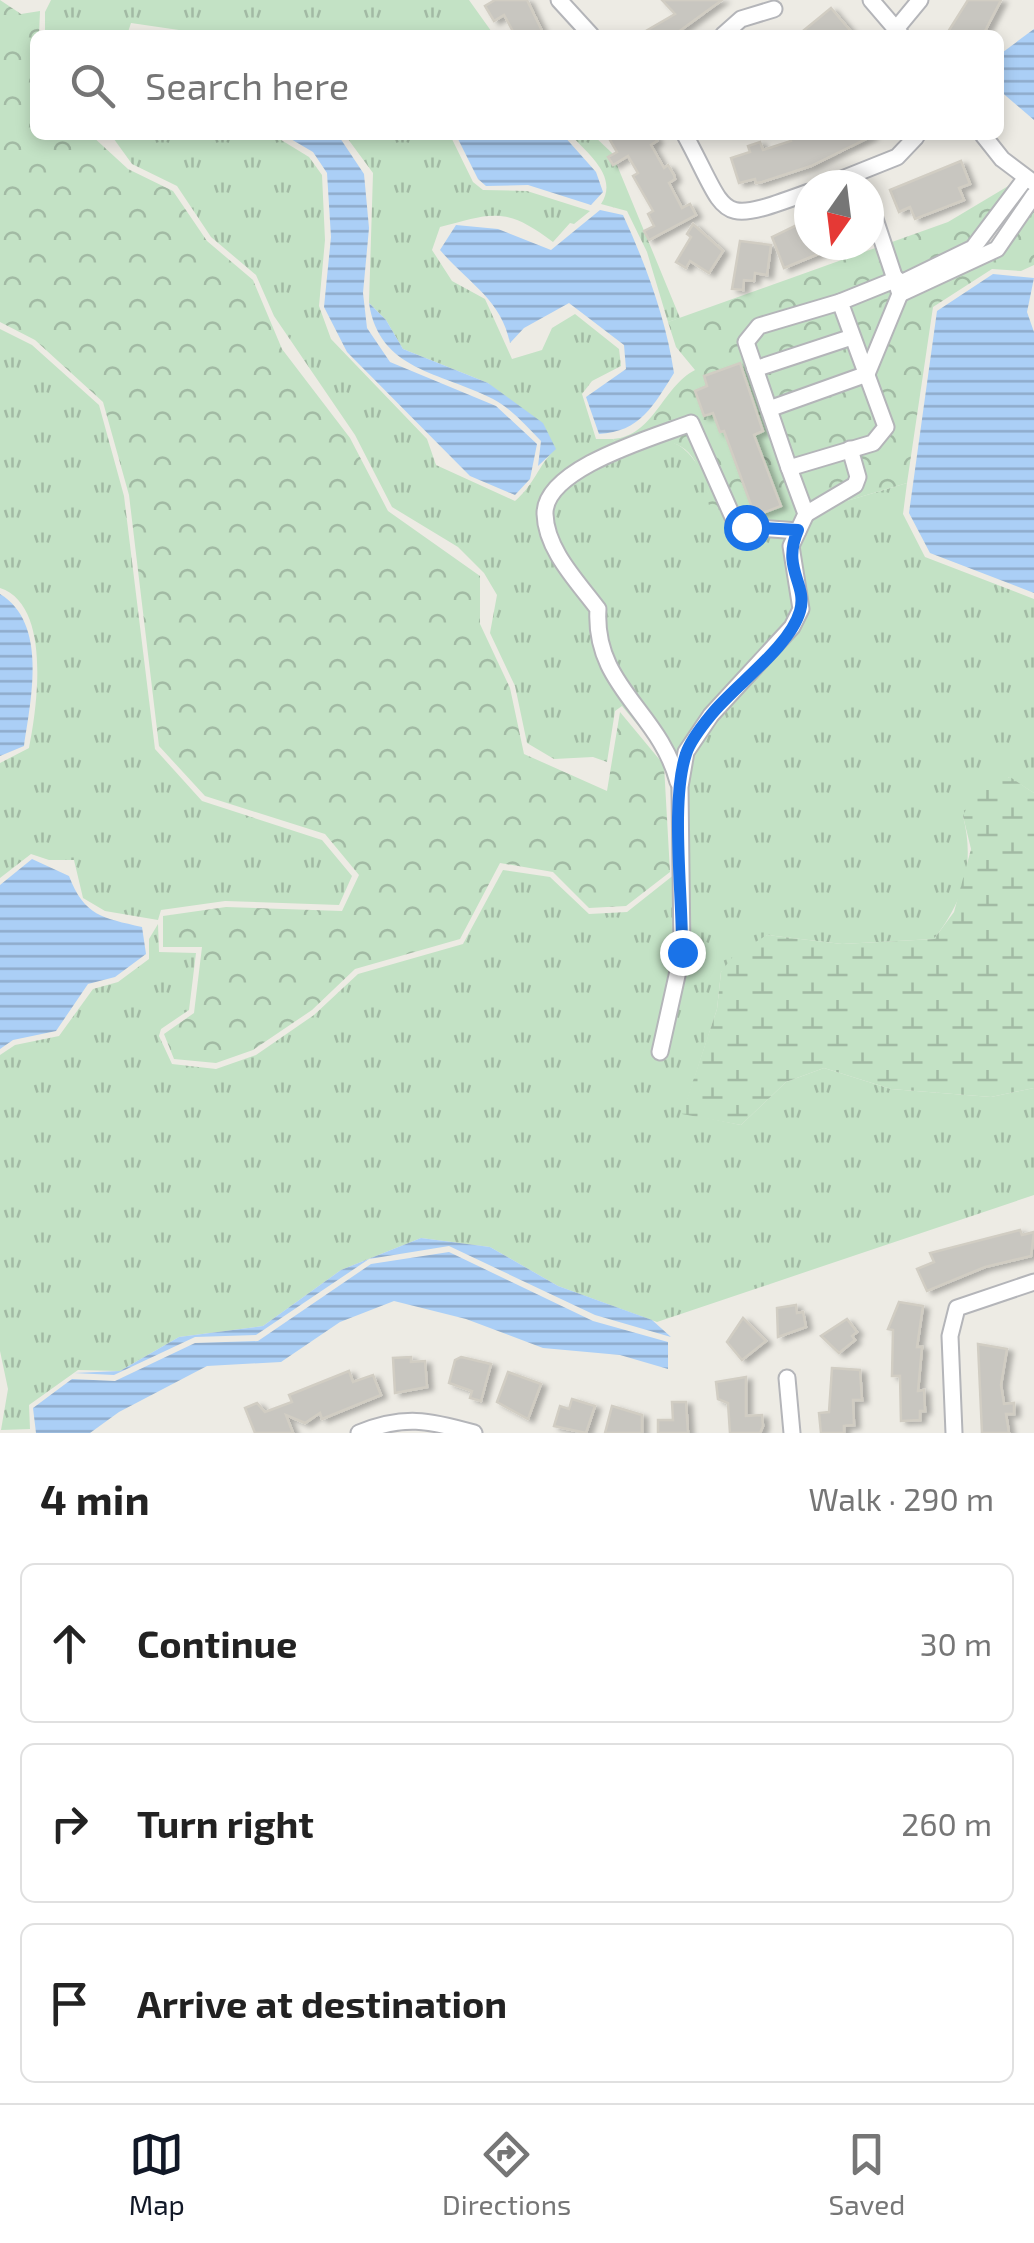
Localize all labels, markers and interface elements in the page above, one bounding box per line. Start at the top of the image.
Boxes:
search box [30,30,1004,140]
icon: search [65,58,120,113]
text: Search here [145,62,349,108]
north arrow [794,170,884,260]
route start [724,505,770,551]
route end [660,930,706,976]
text: 4 min [40,1473,150,1523]
text: Walk · 290 m [808,1479,994,1517]
icon: ahead [42,1616,97,1671]
text: Continue [137,1620,297,1666]
text: 30 m [920,1624,992,1662]
icon: right [42,1796,97,1851]
text: Turn right [137,1800,314,1846]
text: 260 m [901,1804,992,1842]
icon: arrive [42,1976,97,2031]
text: Arrive at destination [137,1980,507,2026]
tab: Map [129,2127,185,2221]
tab: Directions [442,2127,571,2221]
tab: Saved [829,2127,905,2221]

